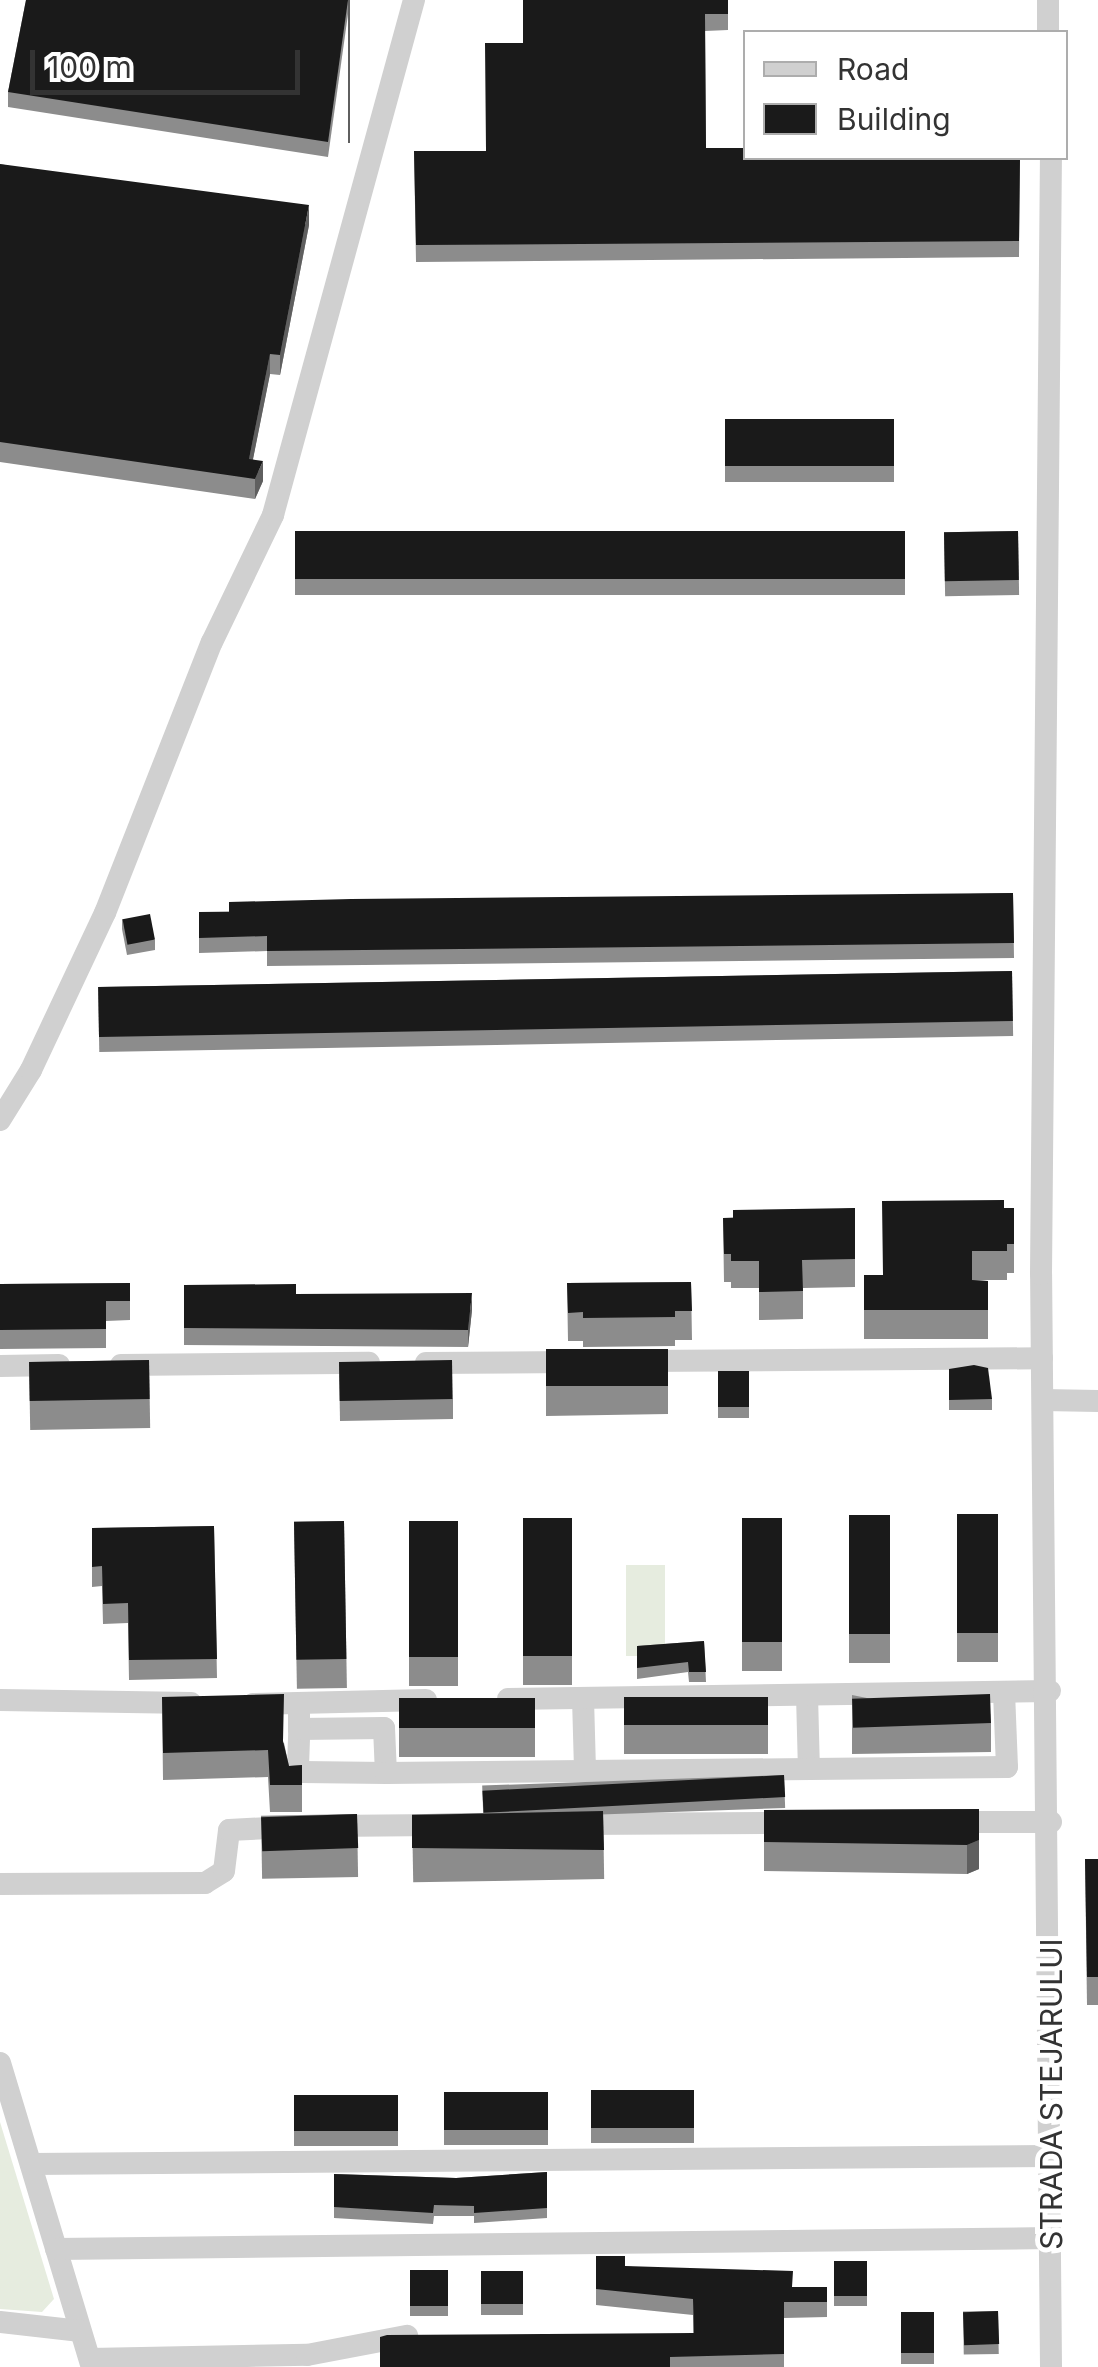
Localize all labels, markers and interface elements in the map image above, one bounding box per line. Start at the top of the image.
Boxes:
scale bar [35,30,305,92]
legend [743,30,1068,160]
text: 100 m [47,49,132,85]
text: Road [837,51,909,87]
text: Building [837,101,951,137]
street label: STRADA STEJARULUI [1033,1938,1069,2250]

